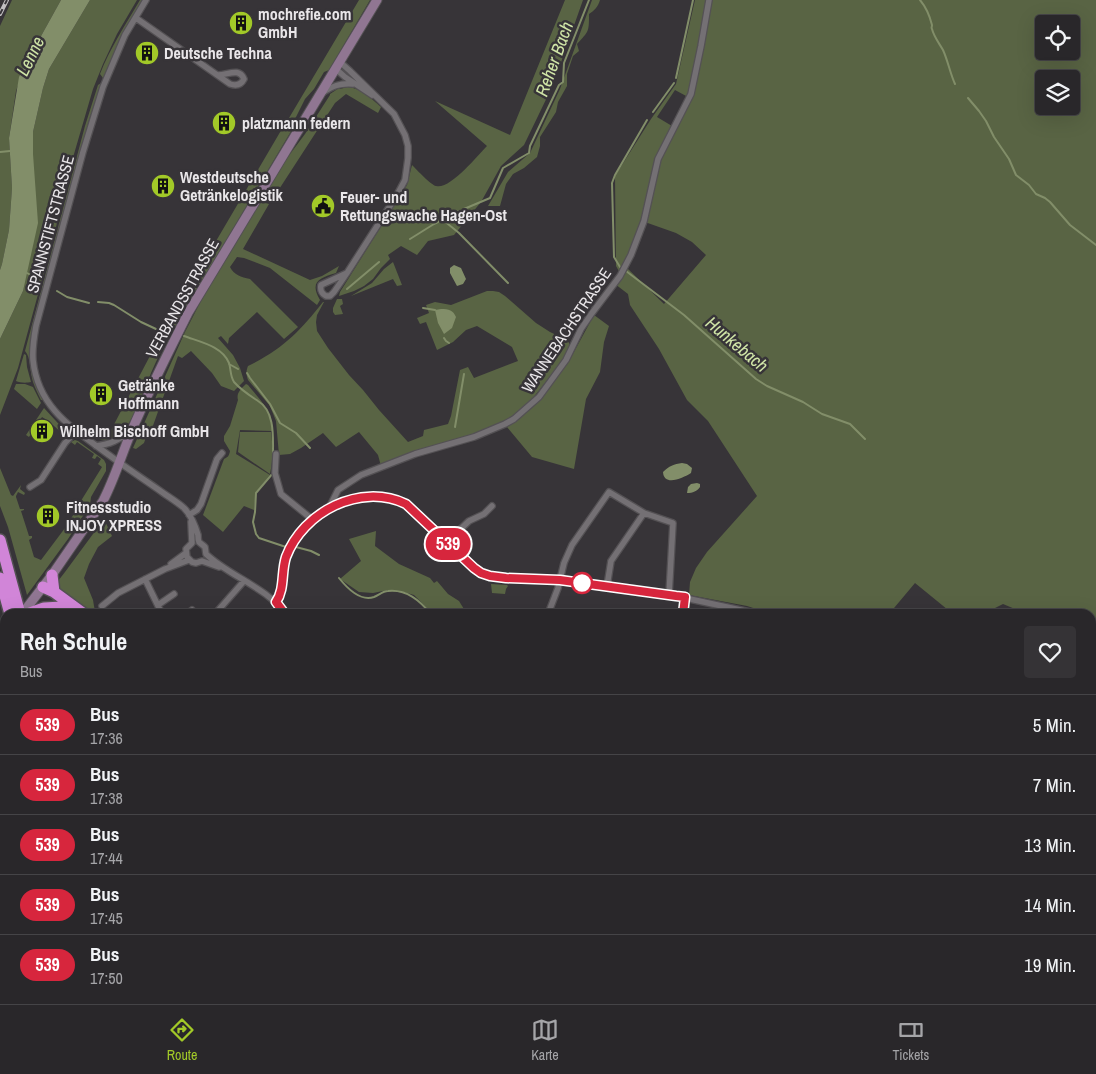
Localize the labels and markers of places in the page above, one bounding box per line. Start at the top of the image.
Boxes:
place label: mochrefie.com GmbH [258,3,351,43]
building icon: mochrefie.com GmbH [228,10,254,36]
building icon: Deutsche Techna [134,40,160,66]
place label: Deutsche Techna [164,42,272,64]
building icon: platzmann federn [211,110,237,136]
place label: platzmann federn [242,112,351,134]
place label: Westdeutsche Getränkelogistik [180,166,284,206]
building icon: Westdeutsche Getränkelogistik [150,173,176,199]
place label: Feuer- und Rettungswache Hagen-Ost [340,186,508,226]
public building icon: Feuer- und Rettungswache Hagen-Ost [310,193,336,219]
place label: Getränke Hoffmann [118,374,179,414]
building icon: Getränke Hoffmann [88,381,114,407]
building icon: Wilhelm Bischoff GmbH [29,418,55,444]
place label: Wilhelm Bischoff GmbH [60,420,209,442]
place label: Fitnessstudio INJOY XPRESS [66,496,162,536]
building icon: Fitnessstudio INJOY XPRESS [35,503,61,529]
unlabelled marker [571,572,593,594]

